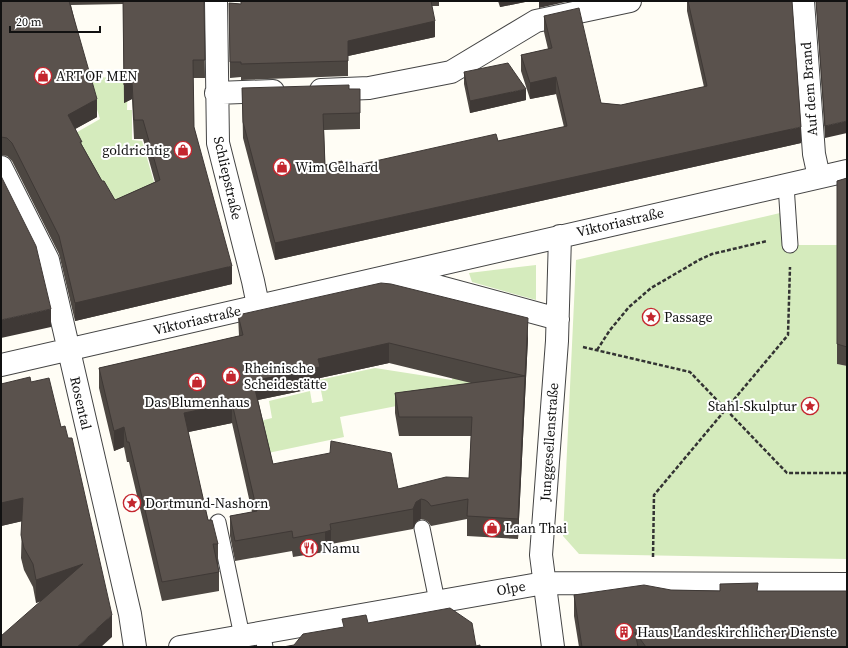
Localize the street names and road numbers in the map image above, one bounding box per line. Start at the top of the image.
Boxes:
street label: Auf dem Brand [796,41,822,137]
street label: Schliepstraße [209,134,247,222]
street label: Viktoriastraße [574,202,666,242]
street label: Viktoriastraße [151,300,243,340]
street label: Rosental [65,374,97,432]
street label: Junggesellenstraße [535,382,563,503]
street label: Olpe [495,576,527,600]

